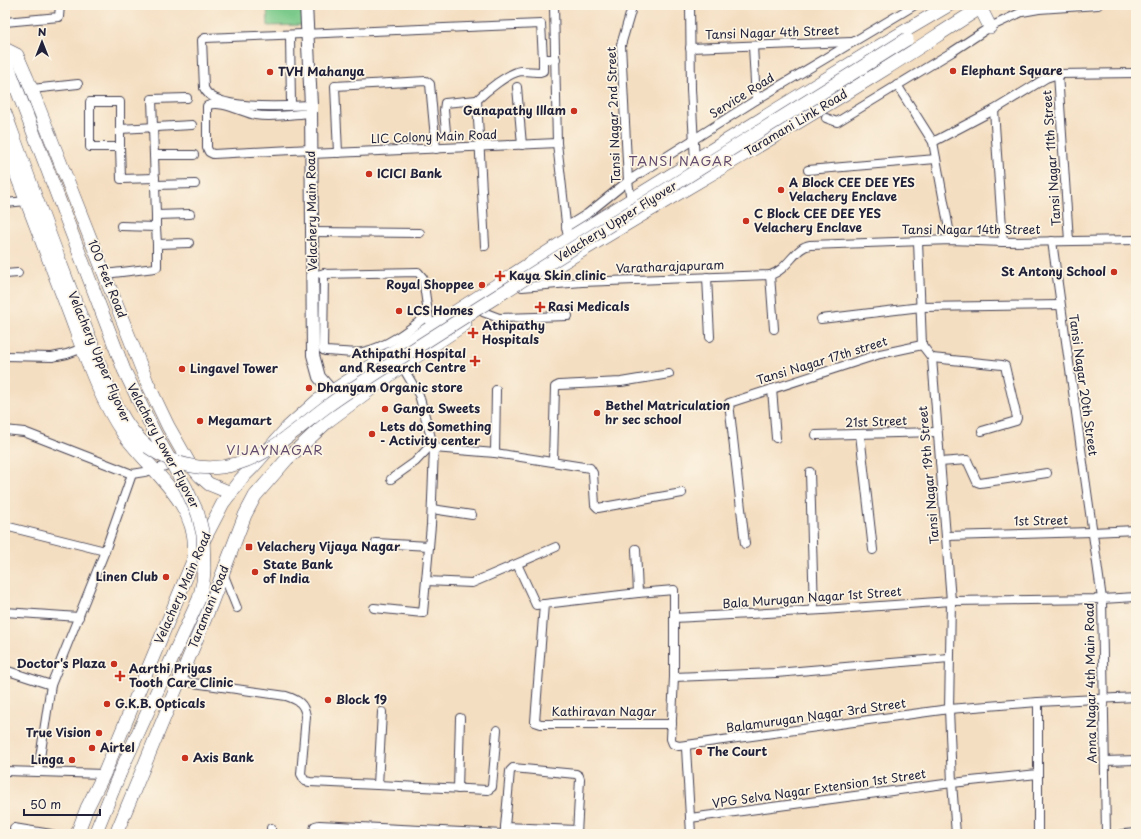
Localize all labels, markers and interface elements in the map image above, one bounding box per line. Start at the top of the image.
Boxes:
street label: Tansi Nagar 4th Street [705,21,839,43]
north arrow [22,22,62,62]
text: N [38,23,47,40]
street label: Tansi Nagar 2nd Street [602,46,624,184]
place label: Elephant Square [961,61,1063,79]
place label: TVH Mahanya [278,62,365,80]
marker: Elephant Square [948,66,958,76]
marker: TVH Mahanya [265,67,275,77]
street label: Service Road [706,68,777,122]
street label: Taramani Link Road [741,84,850,160]
street label: Tansi Nagar 11th Street [1037,89,1065,227]
place label: Ganapathy Illam [463,101,566,119]
marker: Ganapathy Illam [569,106,579,116]
street label: LIC Colony Main Road [370,125,498,147]
street label: Velachery Main Road [301,150,321,272]
district label: TANSI NAGAR [629,151,733,170]
place label: ICICI Bank [377,164,442,182]
marker: ICICI Bank [364,169,374,179]
place label: A Block CEE DEE YES Velachery Enclave [788,173,915,205]
street label: Velachery Upper Flyover [551,176,680,266]
marker: A Block CEE DEE YES Velachery Enclave [776,185,786,195]
place label: C Block CEE DEE YES Velachery Enclave [754,204,881,236]
marker: C Block CEE DEE YES Velachery Enclave [741,216,751,226]
street label: Tansi Nagar 14th Street [902,220,1041,238]
street label: 100 Feet Road [84,237,132,320]
street label: Varatharajapuram [615,255,725,277]
place label: St Antony School [1001,262,1106,280]
place label: Kaya Skin clinic [509,266,607,284]
marker: St Antony School [1109,267,1119,277]
marker: Kaya Skin clinic [494,270,506,282]
place label: Royal Shoppee [386,275,474,293]
marker: Royal Shoppee [477,280,487,290]
street label: Velachery Upper Flyover [64,288,136,425]
place label: Rasi Medicals [548,297,630,315]
place label: LCS Homes [407,301,473,319]
marker: Rasi Medicals [535,302,545,312]
marker: LCS Homes [394,306,404,316]
street label: Tansi Nagar 20th Street [1065,313,1103,457]
place label: Athipathy Hospitals [482,316,545,348]
marker: Athipathy Hospitals [467,327,479,339]
street label: Tansi Nagar 17th street [754,332,889,389]
place label: Athipathi Hospital and Research Centre [339,344,466,376]
marker: Athipathi Hospital and Research Centre [469,355,481,367]
place label: Lingavel Tower [190,359,279,377]
marker: Lingavel Tower [177,364,187,374]
place label: Dhanyam Organic store [317,378,463,396]
street label: Velachery Lower Flyover [123,380,205,512]
marker: Dhanyam Organic store [304,383,314,393]
place label: Bethel Matriculation hr sec school [605,396,730,428]
place label: Ganga Sweets [393,399,480,417]
marker: Ganga Sweets [380,404,390,414]
street label: Tansi Nagar 19th Street [913,405,943,545]
marker: Bethel Matriculation hr sec school [592,408,602,418]
place label: Megamart [208,411,272,429]
street label: 21st Street [845,411,907,431]
marker: Megamart [195,416,205,426]
place label: Lets do Something - Activity center [380,417,491,449]
marker: Lets do Something - Activity center [367,429,377,439]
district label: VIJAYNAGAR [226,440,324,459]
street label: 1st Street [1014,511,1068,529]
street label: Velachery Main Road [149,529,215,646]
place label: Velachery Vijaya Nagar [257,537,401,555]
marker: Velachery Vijaya Nagar [244,542,254,552]
place label: State Bank of India [263,555,333,587]
street label: Taramani Road [183,562,233,651]
place label: Linen Club [96,567,158,585]
marker: State Bank of India [250,567,260,577]
marker: Linen Club [161,572,171,582]
street label: Bala Murugan Nagar 1st Street [722,582,902,612]
street label: Anna Nagar 4th Main Road [1080,603,1100,764]
place label: Doctor's Plaza [16,654,107,672]
marker: Doctor's Plaza [109,659,119,669]
place label: Aarthi Priyas Tooth Care Clinic [129,659,234,691]
marker: Aarthi Priyas Tooth Care Clinic [114,670,126,682]
place label: Block 19 [336,690,387,708]
street label: Balamurugan Nagar 3rd Street [725,693,907,737]
place label: G.K.B. Opticals [115,694,206,712]
marker: Block 19 [323,695,333,705]
marker: G.K.B. Opticals [102,699,112,709]
street label: Kathiravan Nagar [552,702,657,720]
place label: True Vision [26,723,91,741]
marker: True Vision [94,728,104,738]
place label: Airtel [100,738,135,756]
place label: The Court [707,742,767,760]
marker: Airtel [87,743,97,753]
marker: The Court [694,747,704,757]
place label: Axis Bank [193,748,254,766]
place label: Linga [31,750,64,768]
marker: Axis Bank [180,753,190,763]
marker: Linga [67,755,77,765]
street label: VPG Selva Nagar Extension 1st Street [711,764,927,812]
scale bar [24,791,100,817]
text: 50 m [30,795,61,813]

